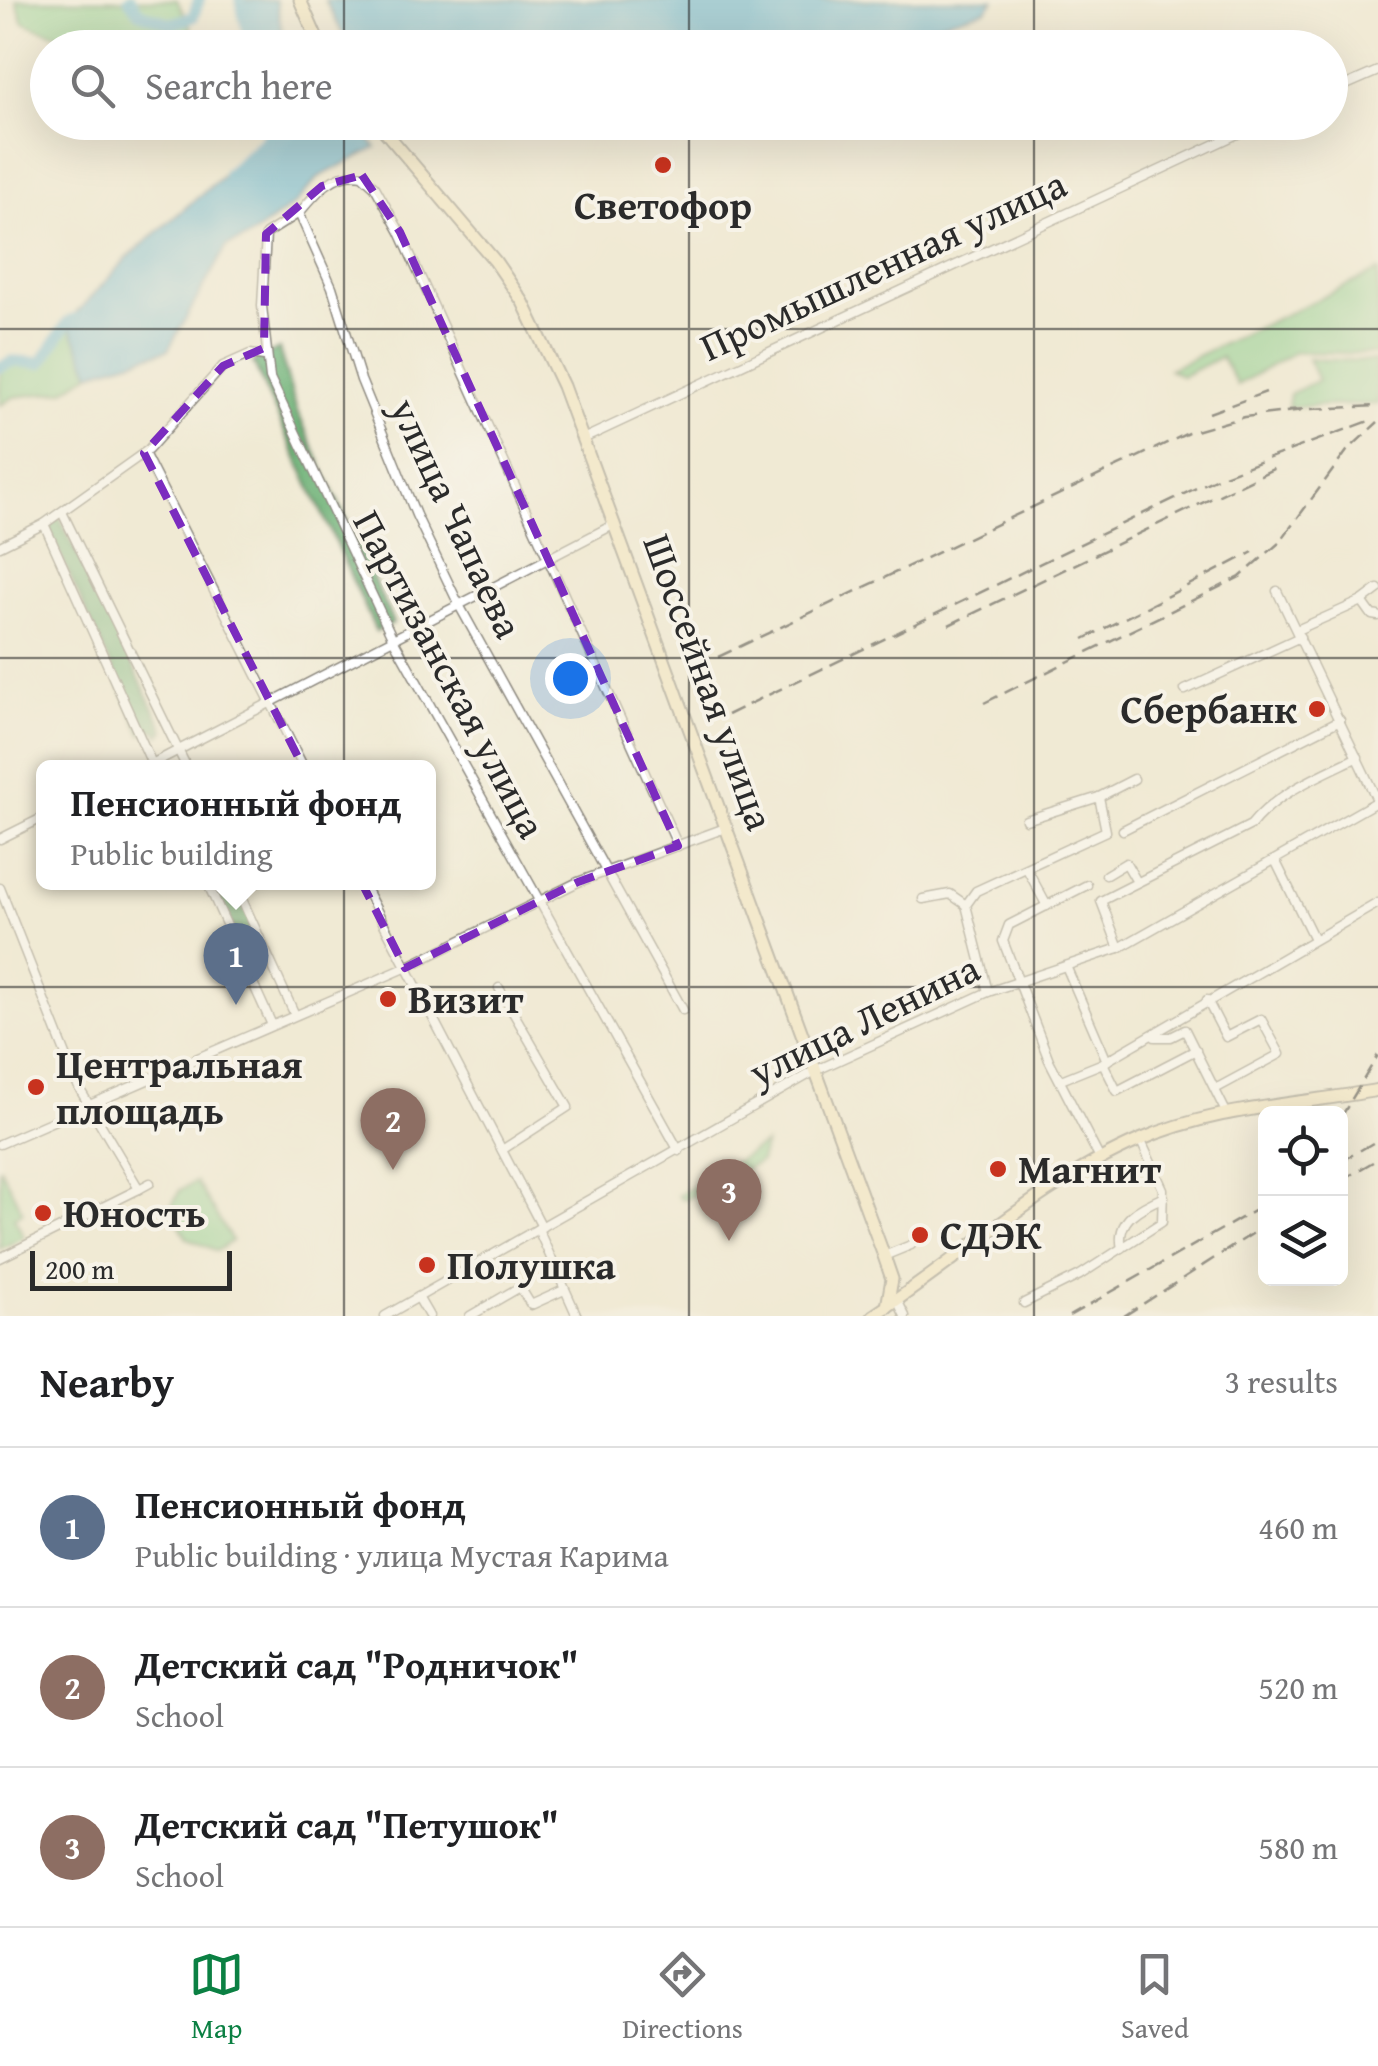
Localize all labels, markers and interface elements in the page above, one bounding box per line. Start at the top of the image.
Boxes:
search box [30,30,1348,140]
text: Search here [145,57,333,113]
icon: search [65,58,120,113]
marker: Светофор [652,154,674,176]
street label: Промышленная улица [690,154,1076,375]
place label: Светофор [574,175,752,234]
street label: улица Чапаева [376,387,539,648]
street label: Партизанская улица [339,499,562,848]
street label: Шоссейная улица [629,526,790,838]
your location [545,653,596,704]
place label: Сбербанк [1120,679,1297,738]
marker: Сбербанк [1306,698,1328,720]
popup [36,760,436,890]
text: Пенсионный фонд [71,774,401,830]
text: Public building [71,830,273,877]
pin: 1 [204,922,268,1005]
street label: улица Ленина [738,938,989,1101]
place label: Визит [408,969,524,1028]
marker: Визит [377,988,399,1010]
place label: Центральная площадь [56,1034,303,1139]
marker: Центральная площадь [25,1076,47,1098]
pin: 2 [360,1088,426,1170]
map controls [1258,1106,1348,1286]
button: locate [1258,1106,1348,1196]
place label: Магнит [1018,1139,1162,1198]
pin: 3 [696,1158,762,1241]
marker: Магнит [987,1158,1009,1180]
place label: Юность [63,1183,206,1242]
button: layers [1258,1196,1348,1286]
marker: Юность [32,1202,54,1224]
place label: СДЭК [940,1205,1042,1264]
marker: СДЭК [909,1224,931,1246]
place label: Полушка [447,1235,616,1294]
scale bar [30,1246,232,1290]
text: 200 m [45,1248,114,1289]
marker: Полушка [416,1254,438,1276]
text: Nearby [40,1351,174,1412]
text: 3 results [1225,1358,1338,1405]
text: Пенсионный фонд [135,1476,466,1532]
text: 1 [64,1504,81,1551]
text: 460 m [1259,1504,1338,1551]
text: Public building · улица Мустая Карима [135,1532,669,1579]
text: Детский сад "Родничок" [135,1636,579,1692]
text: 2 [64,1664,81,1711]
text: 520 m [1259,1664,1338,1711]
text: School [135,1692,224,1739]
text: Детский сад "Петушок" [135,1796,559,1852]
text: 3 [64,1824,81,1871]
text: 580 m [1259,1824,1338,1871]
text: School [135,1852,224,1899]
tab: Map [189,1947,244,2048]
tab: Directions [622,1947,743,2048]
tab: Saved [1121,1947,1189,2048]

